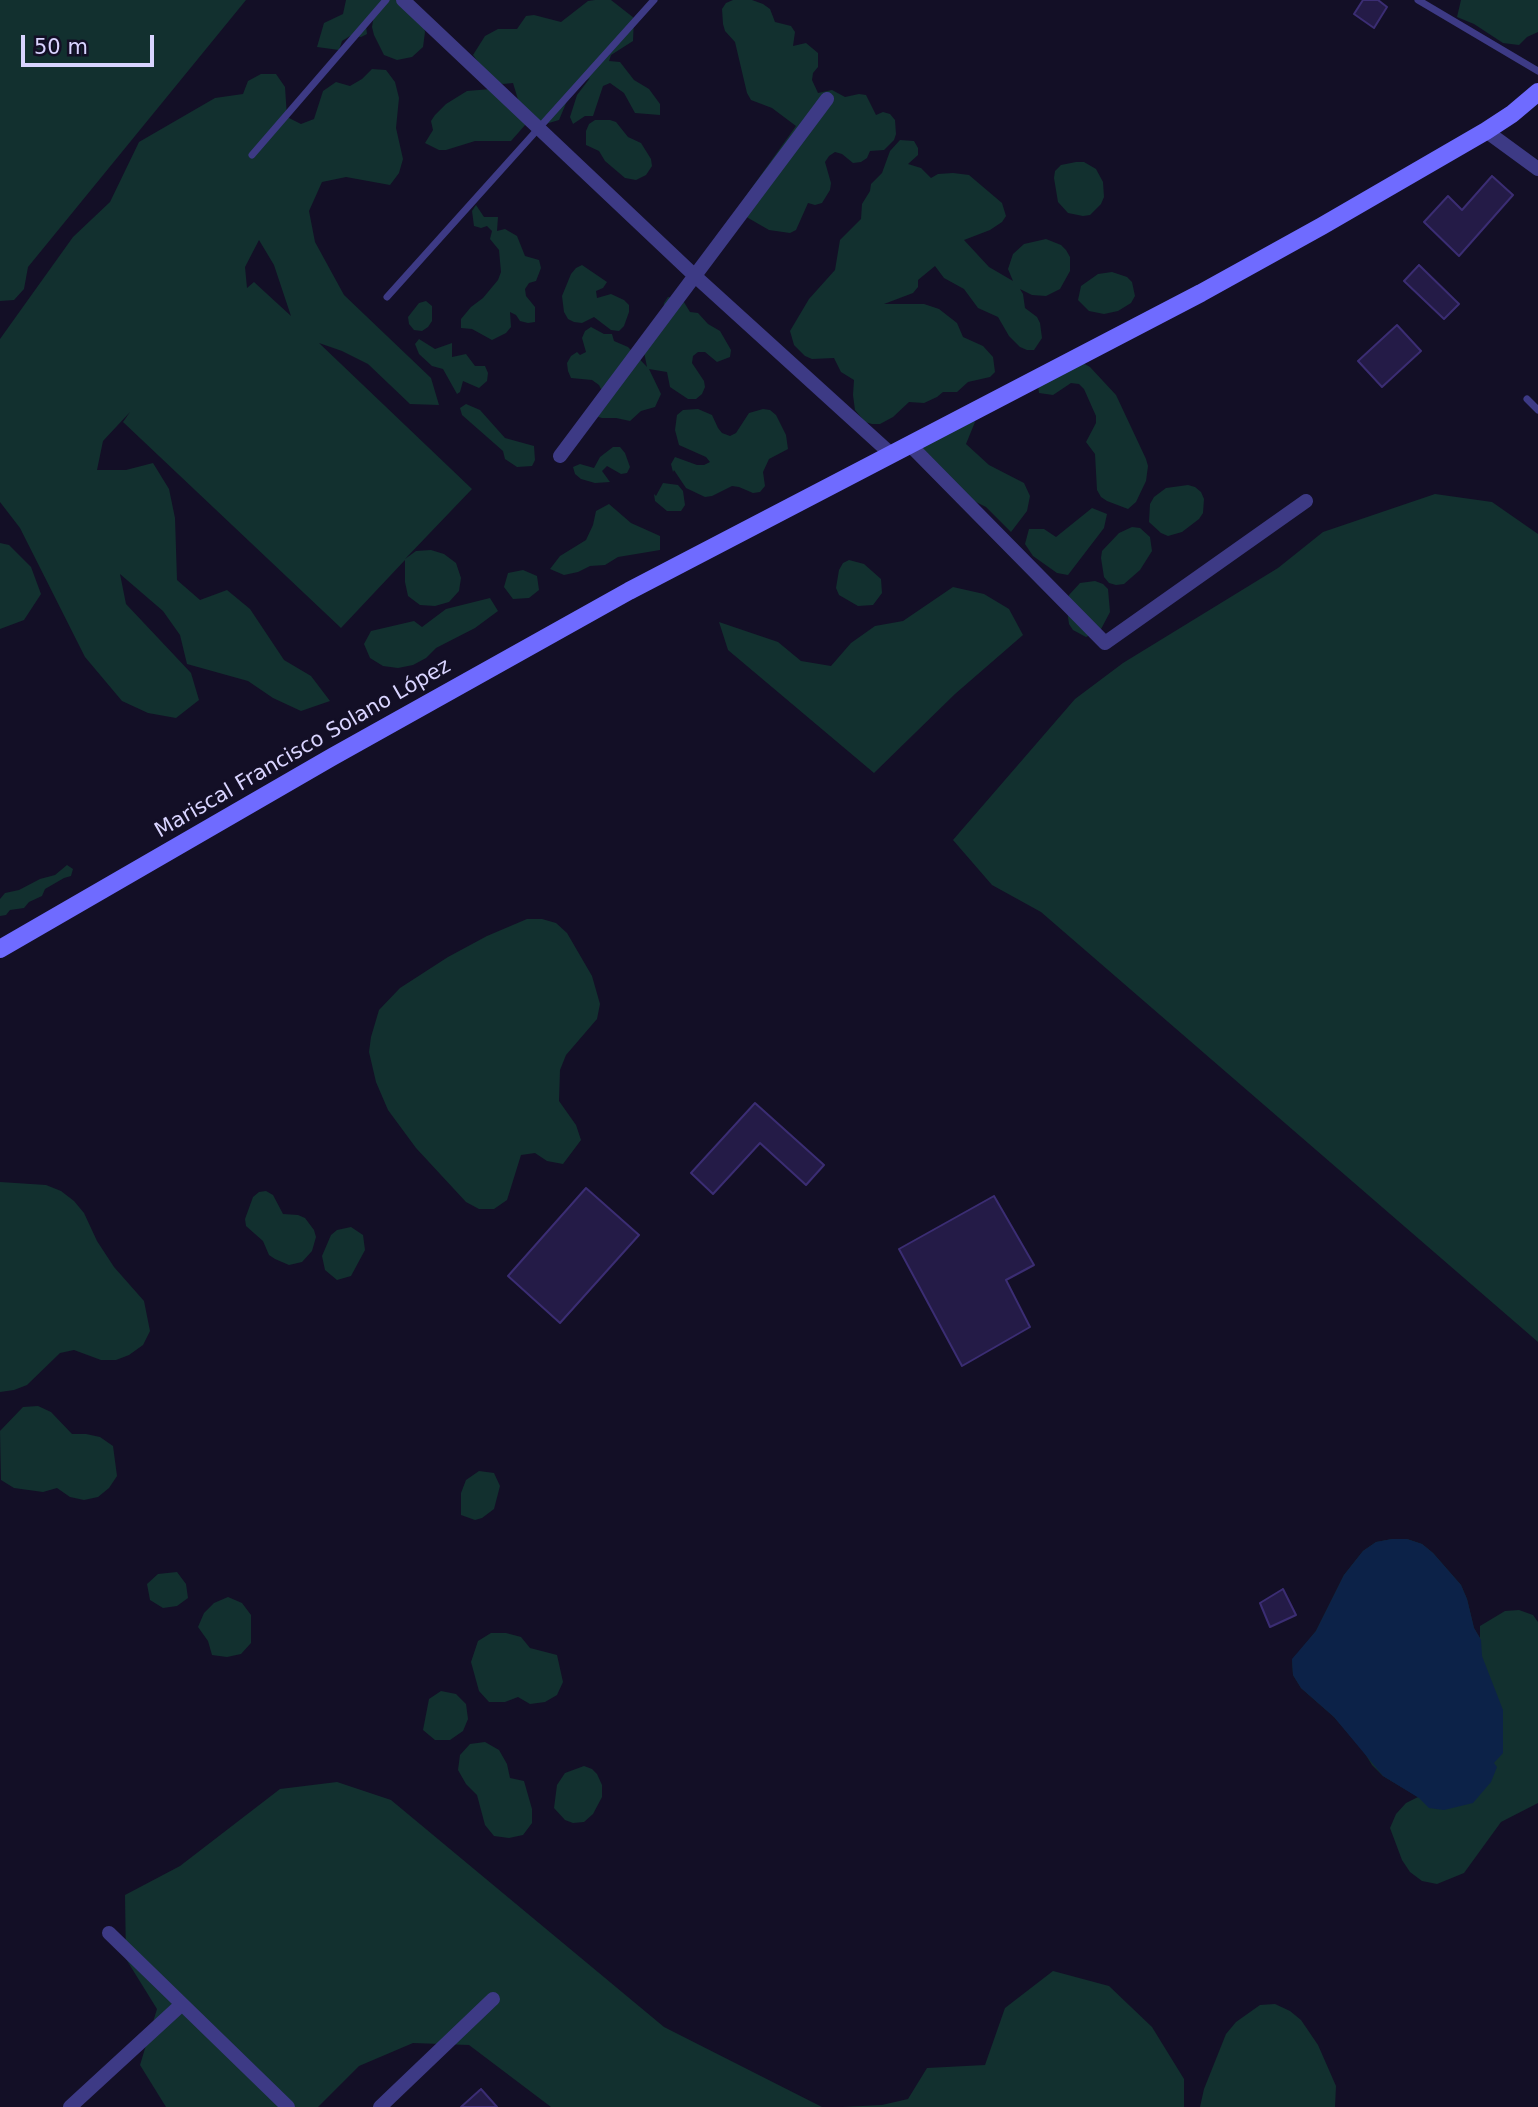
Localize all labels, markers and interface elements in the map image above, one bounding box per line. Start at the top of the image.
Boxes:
scale bar [24,21,158,65]
text: 50 m [34,35,88,59]
street label: Mariscal Francisco Solano López [151,654,455,844]

